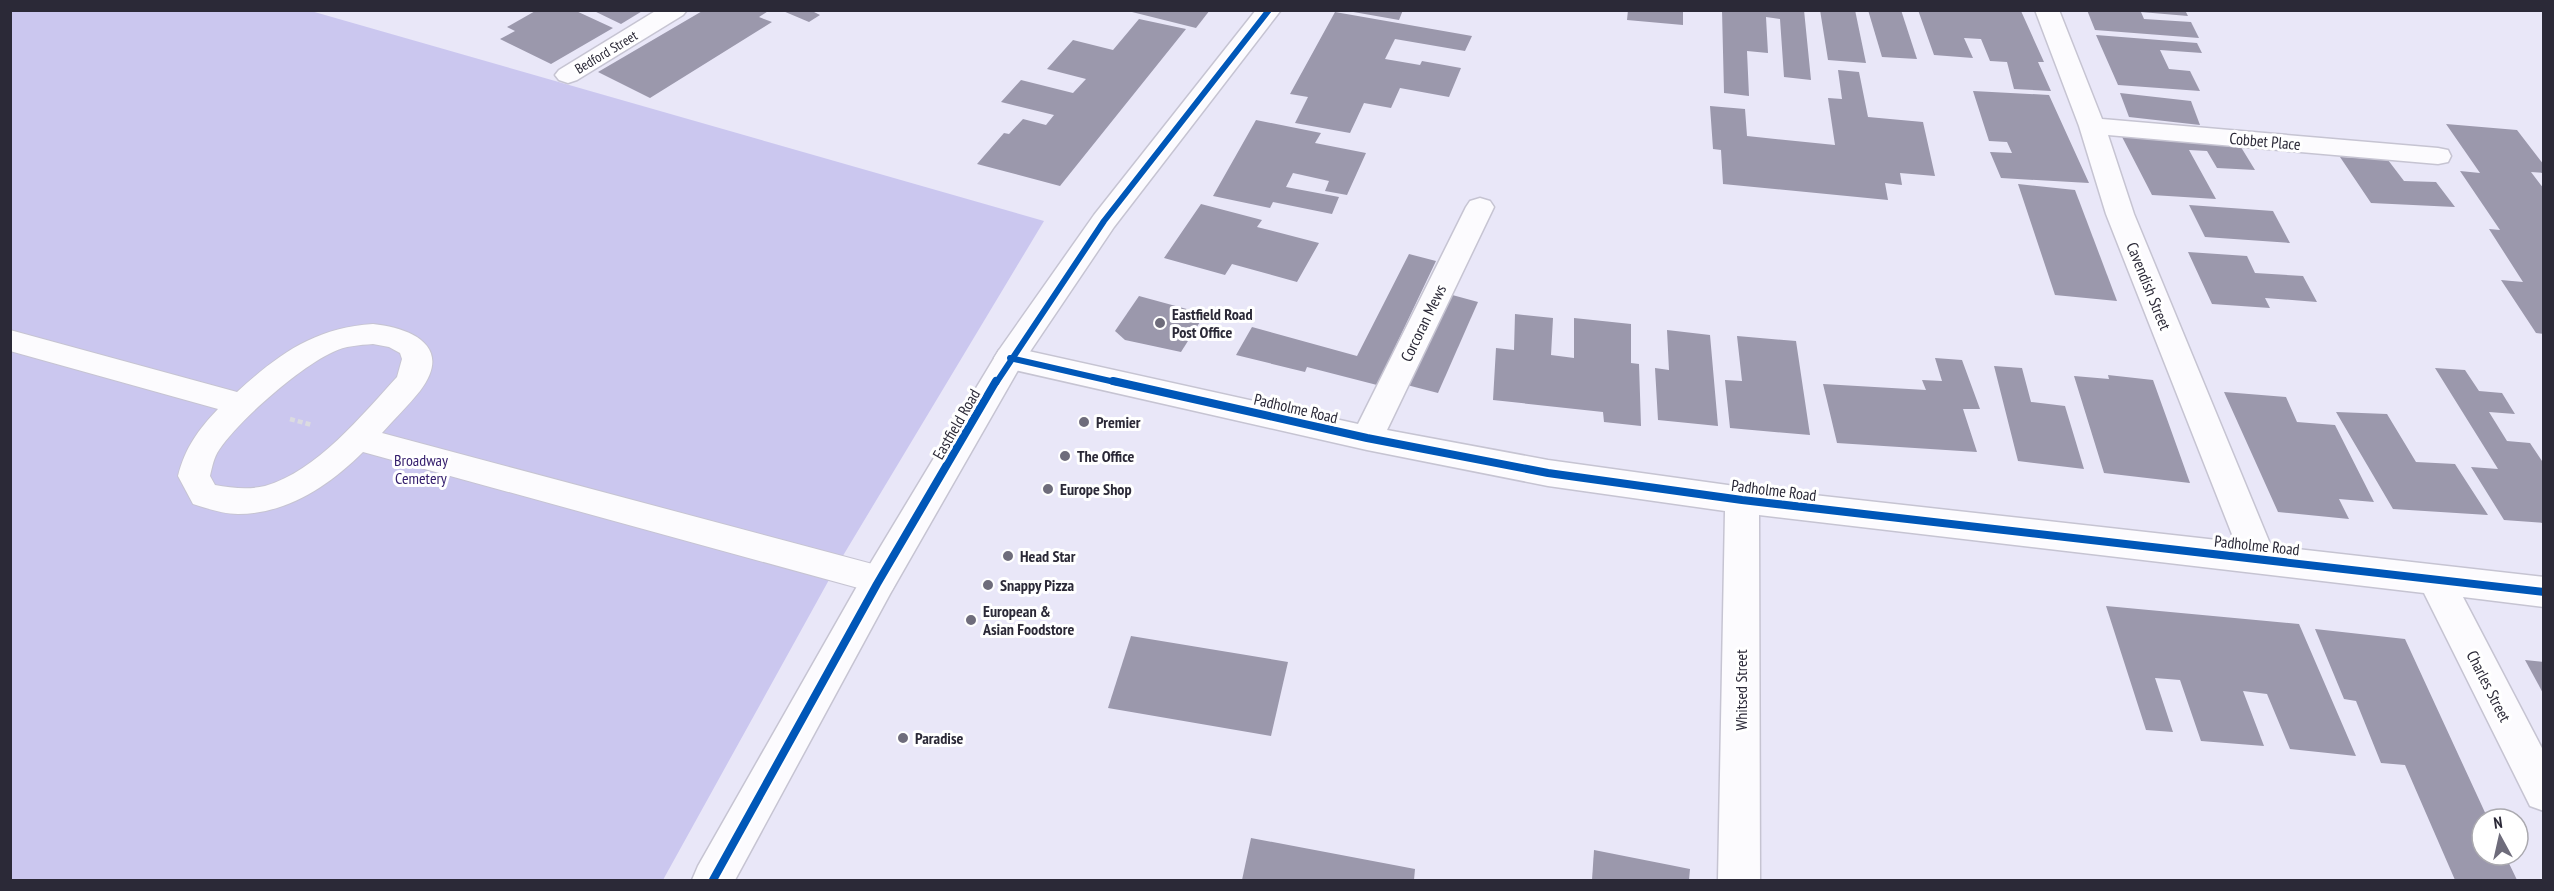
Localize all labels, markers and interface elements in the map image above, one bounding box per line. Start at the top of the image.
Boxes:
street label: Bedford Street [571,26,641,78]
street label: Cobbet Place [2229,128,2301,154]
street label: Cavendish Street [2122,239,2176,333]
street label: Corcoran Mews [1396,281,1450,365]
place label: Eastfield Road Post Office [1172,304,1253,342]
marker: Eastfield Road Post Office [1153,316,1167,330]
street label: Eastfield Road [928,385,984,463]
street label: Padholme Road [1252,389,1340,427]
place label: Premier [1096,412,1141,432]
marker: Premier [1077,415,1091,429]
place label: The Office [1077,446,1135,466]
marker: The Office [1058,449,1072,463]
park label: Broadway Cemetery [394,450,448,488]
street label: Padholme Road [1730,475,1818,505]
place label: Europe Shop [1060,479,1132,499]
marker: Europe Shop [1041,482,1055,496]
street label: Padholme Road [2213,531,2301,559]
place label: Head Star [1020,546,1076,566]
marker: Head Star [1001,549,1015,563]
place label: Snappy Pizza [1000,575,1075,595]
marker: Snappy Pizza [981,578,995,592]
place label: European & Asian Foodstore [982,601,1074,639]
marker: European & Asian Foodstore [964,613,978,627]
street label: Charles Street [2463,647,2516,726]
street label: Whitsed Street [1731,649,1751,731]
place label: Paradise [915,728,963,748]
marker: Paradise [896,731,910,745]
north arrow [2470,807,2530,867]
text: N [2492,812,2504,833]

